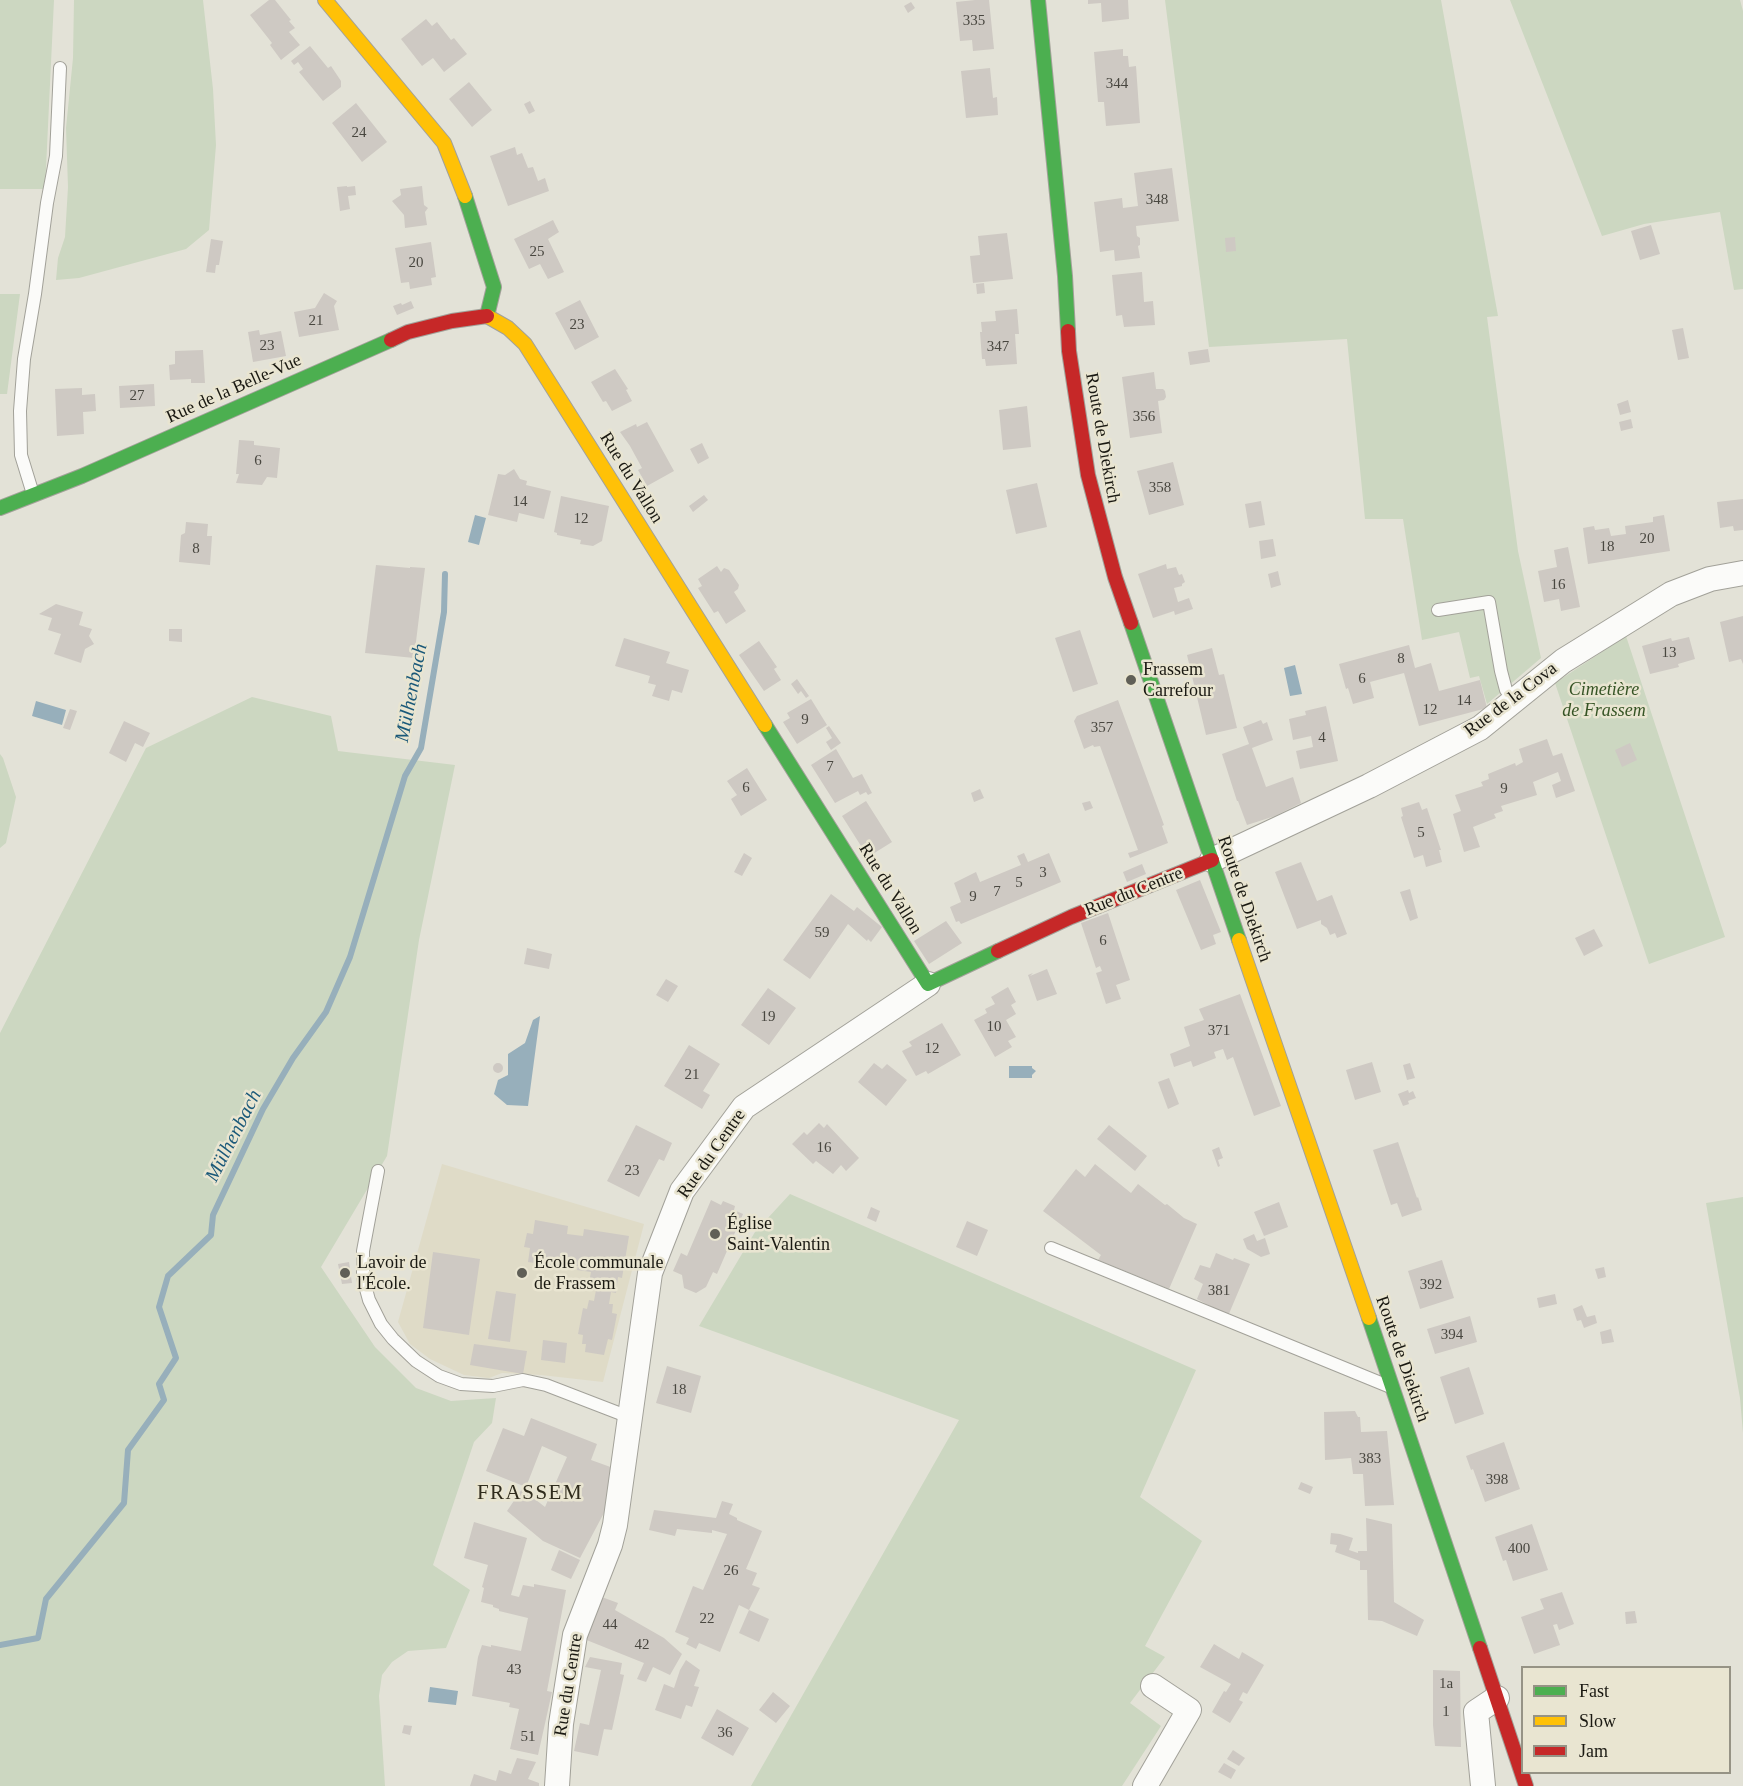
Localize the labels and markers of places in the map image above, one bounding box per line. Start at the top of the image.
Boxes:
place label: Frassem Carrefour [1143,659,1213,702]
marker: Frassem Carrefour [1124,673,1138,687]
place label: Église Saint-Valentin [727,1213,830,1256]
marker: Église Saint-Valentin [708,1227,722,1241]
place label: Lavoir de l'École. [357,1252,426,1294]
place label: École communale de Frassem [534,1252,663,1294]
marker: Lavoir de l'École. [338,1266,352,1280]
marker: École communale de Frassem [515,1266,529,1280]

